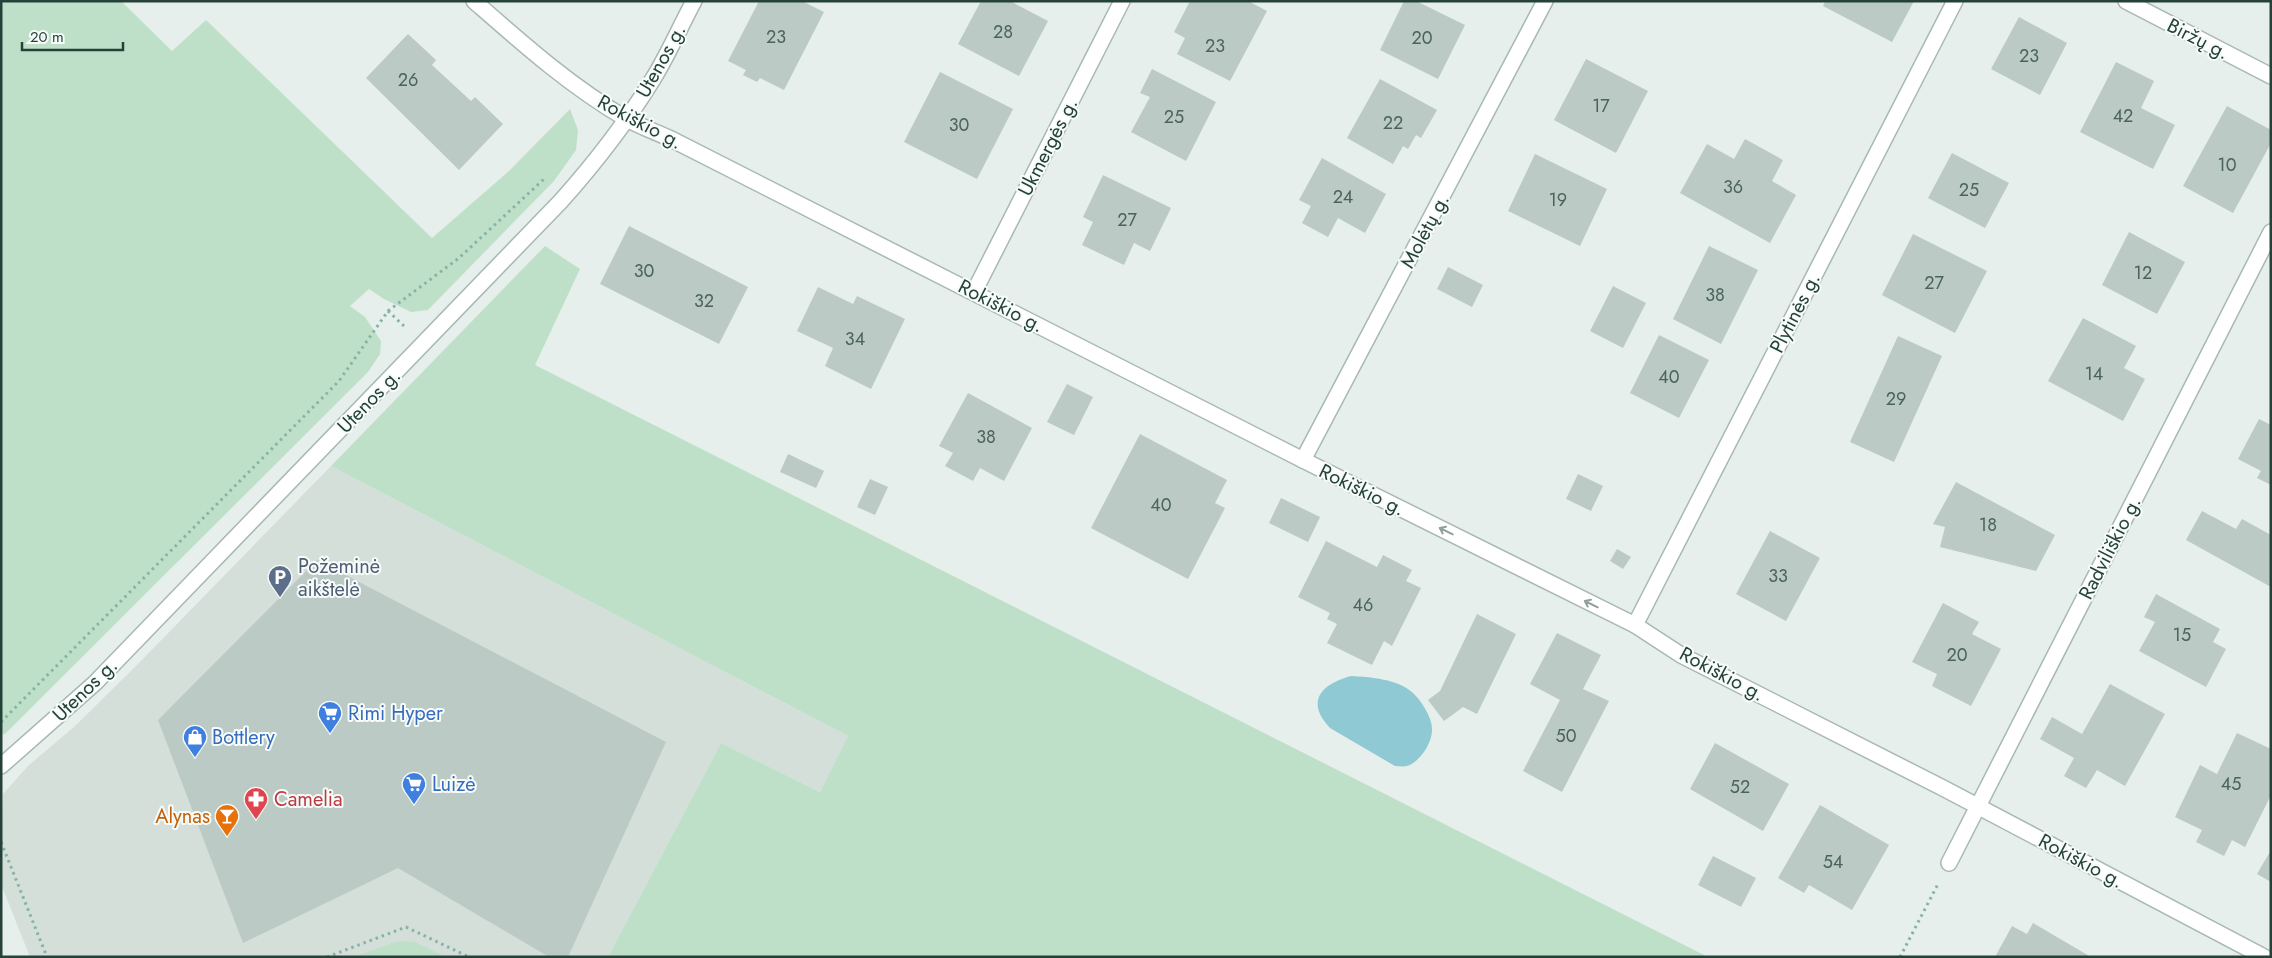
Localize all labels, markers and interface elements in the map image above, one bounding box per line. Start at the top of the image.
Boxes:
street label: Biržų g. [2162,11,2234,67]
street label: Utenos g. [629,19,693,103]
house number: 28 [993,19,1013,45]
scale bar [22,20,124,52]
house number: 23 [766,24,786,50]
house number: 20 [1411,25,1433,51]
text: 20 m [30,26,64,48]
house number: 23 [1205,33,1225,59]
house number: 23 [2019,43,2039,69]
house number: 26 [398,67,418,93]
street label: Rokiškio g. [592,87,688,157]
street label: Ukmergės g. [1011,93,1085,201]
house number: 17 [1592,93,1610,119]
house number: 42 [2113,103,2133,129]
house number: 25 [1164,104,1184,130]
house number: 22 [1383,110,1403,136]
house number: 30 [949,112,970,138]
house number: 10 [2218,152,2237,178]
house number: 36 [1723,174,1743,200]
house number: 25 [1959,177,1979,203]
house number: 24 [1333,184,1353,210]
house number: 19 [1549,187,1567,213]
street label: Molėtų g. [1393,189,1457,273]
house number: 27 [1117,207,1137,233]
house number: 30 [634,258,655,284]
house number: 12 [2134,260,2152,286]
street label: Plytinės g. [1762,268,1828,358]
house number: 27 [1924,270,1944,296]
street label: Rokiškio g. [953,272,1049,340]
house number: 38 [1705,282,1725,308]
house number: 32 [694,288,714,314]
house number: 34 [845,326,865,352]
house number: 14 [2085,361,2103,387]
street label: Utenos g. [331,362,407,440]
house number: 40 [1658,364,1680,390]
house number: 29 [1886,386,1906,412]
house number: 38 [976,424,996,450]
street label: Rokiškio g. [1314,457,1410,523]
street label: Radviliškio g. [2072,491,2148,605]
house number: 40 [1150,492,1172,518]
house number: 18 [1979,512,1997,538]
one-way arrow [1439,526,1454,535]
place label: Požeminė aikštelė [298,552,380,604]
house number: 33 [1768,563,1788,589]
parking icon: Požeminė aikštelė [267,564,293,598]
house number: 46 [1353,592,1373,618]
one-way arrow [1584,598,1599,608]
house number: 15 [2173,622,2191,648]
street label: Rokiškio g. [1674,639,1770,709]
house number: 20 [1946,642,1968,668]
street label: Utenos g. [46,652,124,728]
place label: Rimi Hyper [348,699,443,728]
supermarket icon: Rimi Hyper [317,700,343,734]
place label: Bottlery [212,723,275,752]
house number: 50 [1556,723,1577,749]
shop icon: Bottlery [182,724,208,758]
place label: Luizė [432,770,476,799]
supermarket icon: Luizė [401,771,427,805]
house number: 45 [2221,771,2241,797]
house number: 52 [1730,774,1750,800]
place label: Camelia [274,785,343,814]
pharmacy icon: Camelia [243,786,269,820]
place label: Alynas [155,802,210,831]
bar icon: Alynas [214,803,240,837]
street label: Rokiškio g. [2033,826,2129,896]
house number: 54 [1823,849,1843,875]

